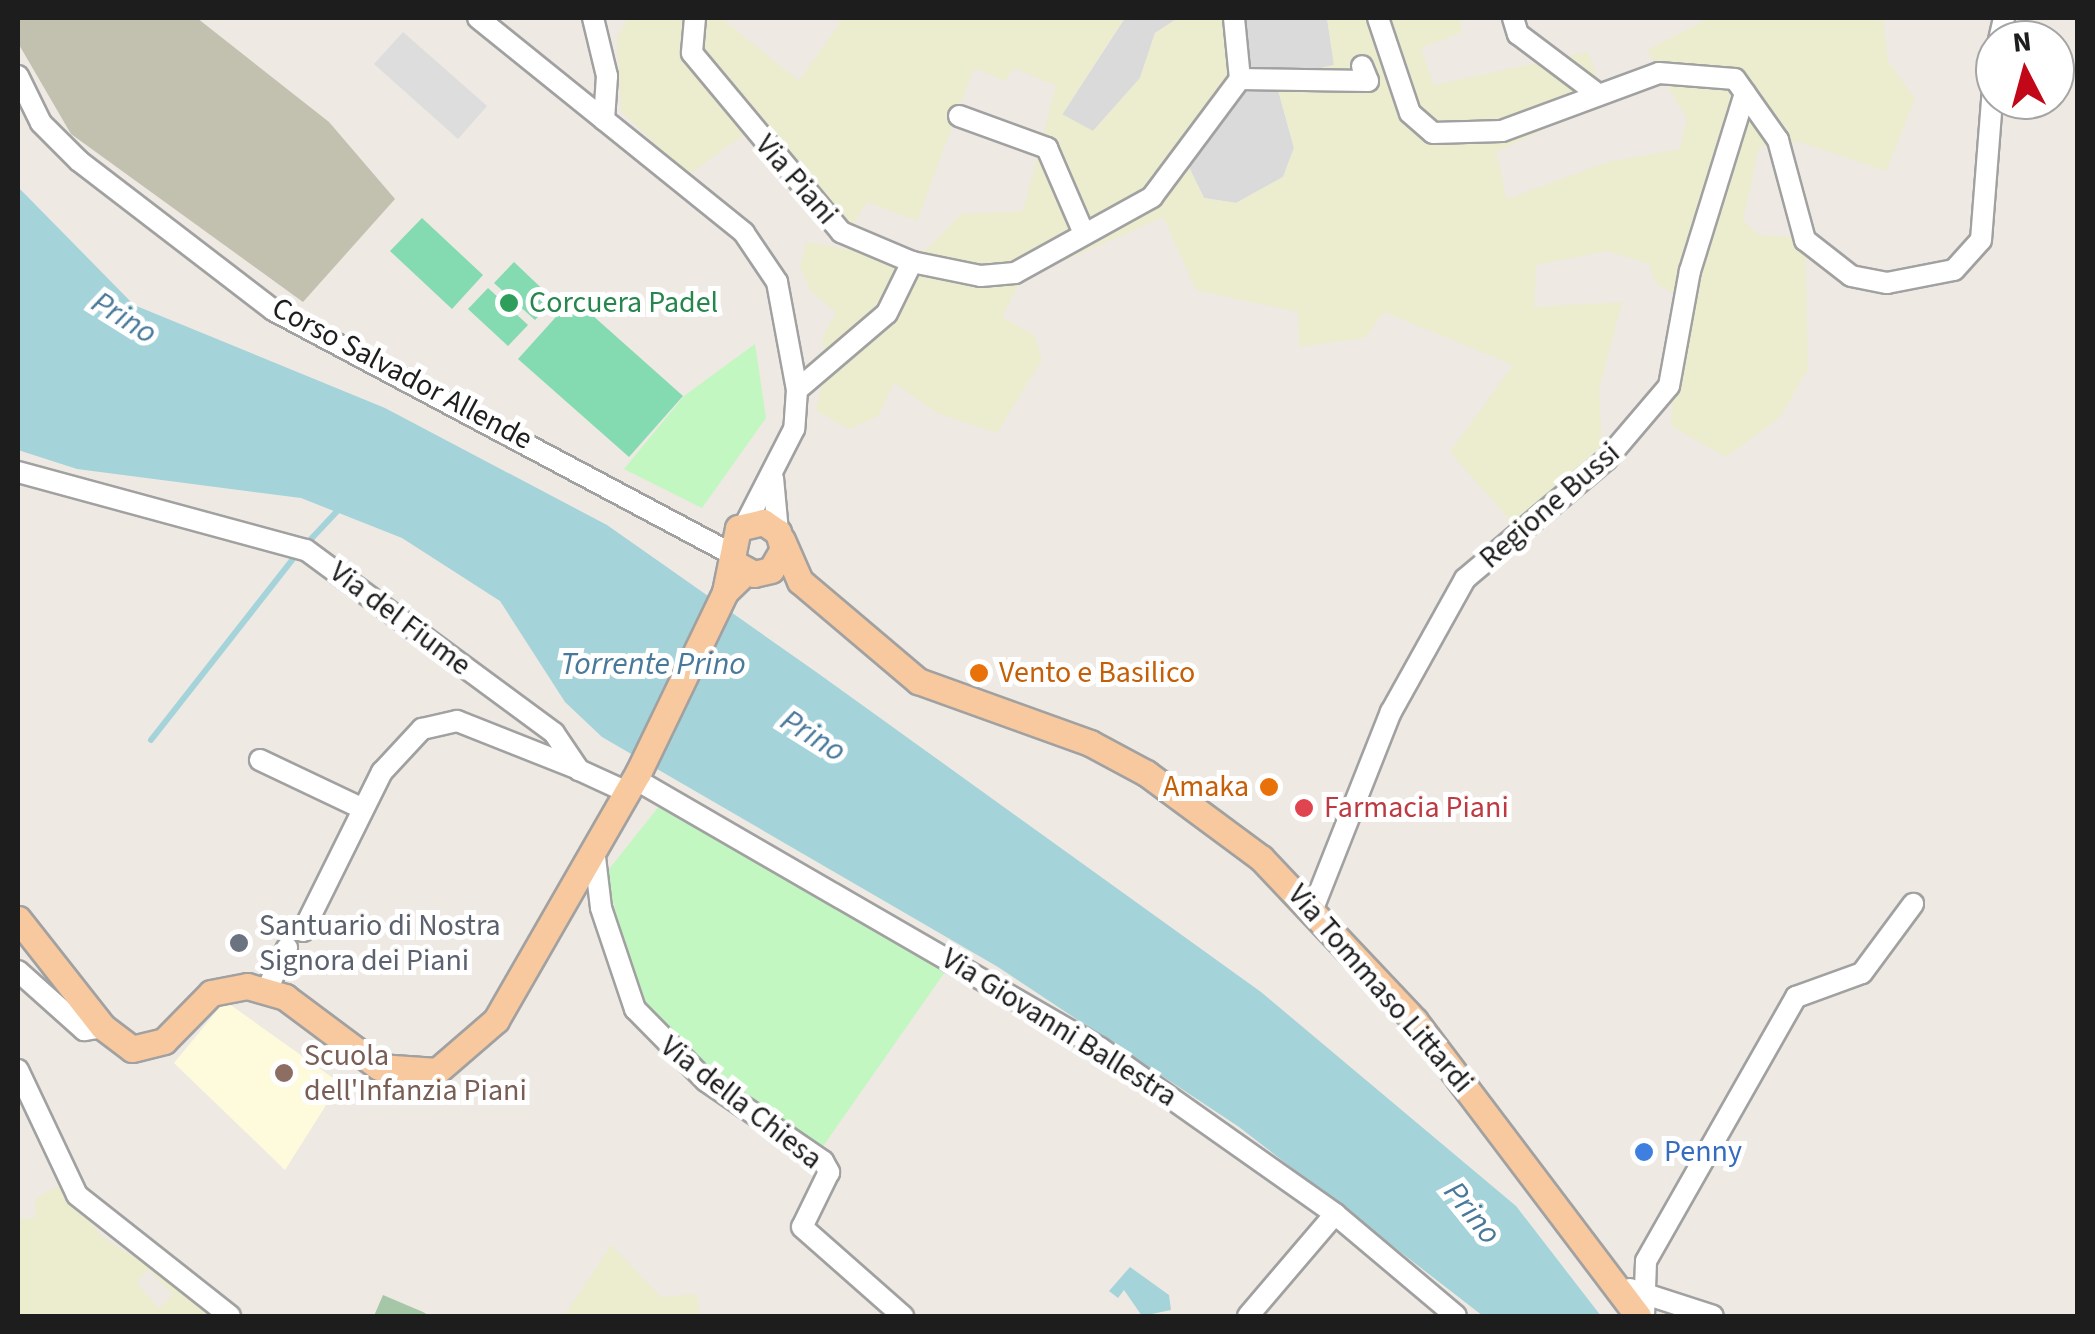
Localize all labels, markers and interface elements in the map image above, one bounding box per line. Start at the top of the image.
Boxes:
north arrow [1975,20,2075,120]
text: N [2011,21,2033,63]
street label: Via Piani [747,128,845,232]
water label: Prino [84,283,164,353]
place label: Corcuera Padel [529,285,718,321]
street label: Corso Salvador Allende [266,290,538,458]
marker: Corcuera Padel [498,292,520,314]
street label: Regione Bussi [1473,435,1627,577]
street label: Via del Fiume [322,554,478,684]
water label: Torrente Prino [560,645,746,683]
place label: Vento e Basilico [999,655,1195,691]
marker: Vento e Basilico [968,662,990,684]
water label: Prino [773,701,853,771]
place label: Amaka [1163,769,1249,805]
marker: Amaka [1258,776,1280,798]
place label: Farmacia Piani [1324,790,1509,826]
marker: Farmacia Piani [1293,797,1315,819]
street label: Via Tommaso Littardi [1280,877,1480,1101]
place label: Santuario di Nostra Signora dei Piani [259,908,501,978]
marker: Santuario di Nostra Signora dei Piani [228,932,250,954]
street label: Via Giovanni Ballestra [935,941,1183,1115]
street label: Via della Chiesa [653,1029,829,1177]
place label: Scuola dell'Infanzia Piani [304,1038,527,1108]
marker: Scuola dell'Infanzia Piani [273,1062,295,1084]
place label: Penny [1664,1134,1742,1170]
marker: Penny [1633,1141,1655,1163]
water label: Prino [1435,1174,1509,1252]

